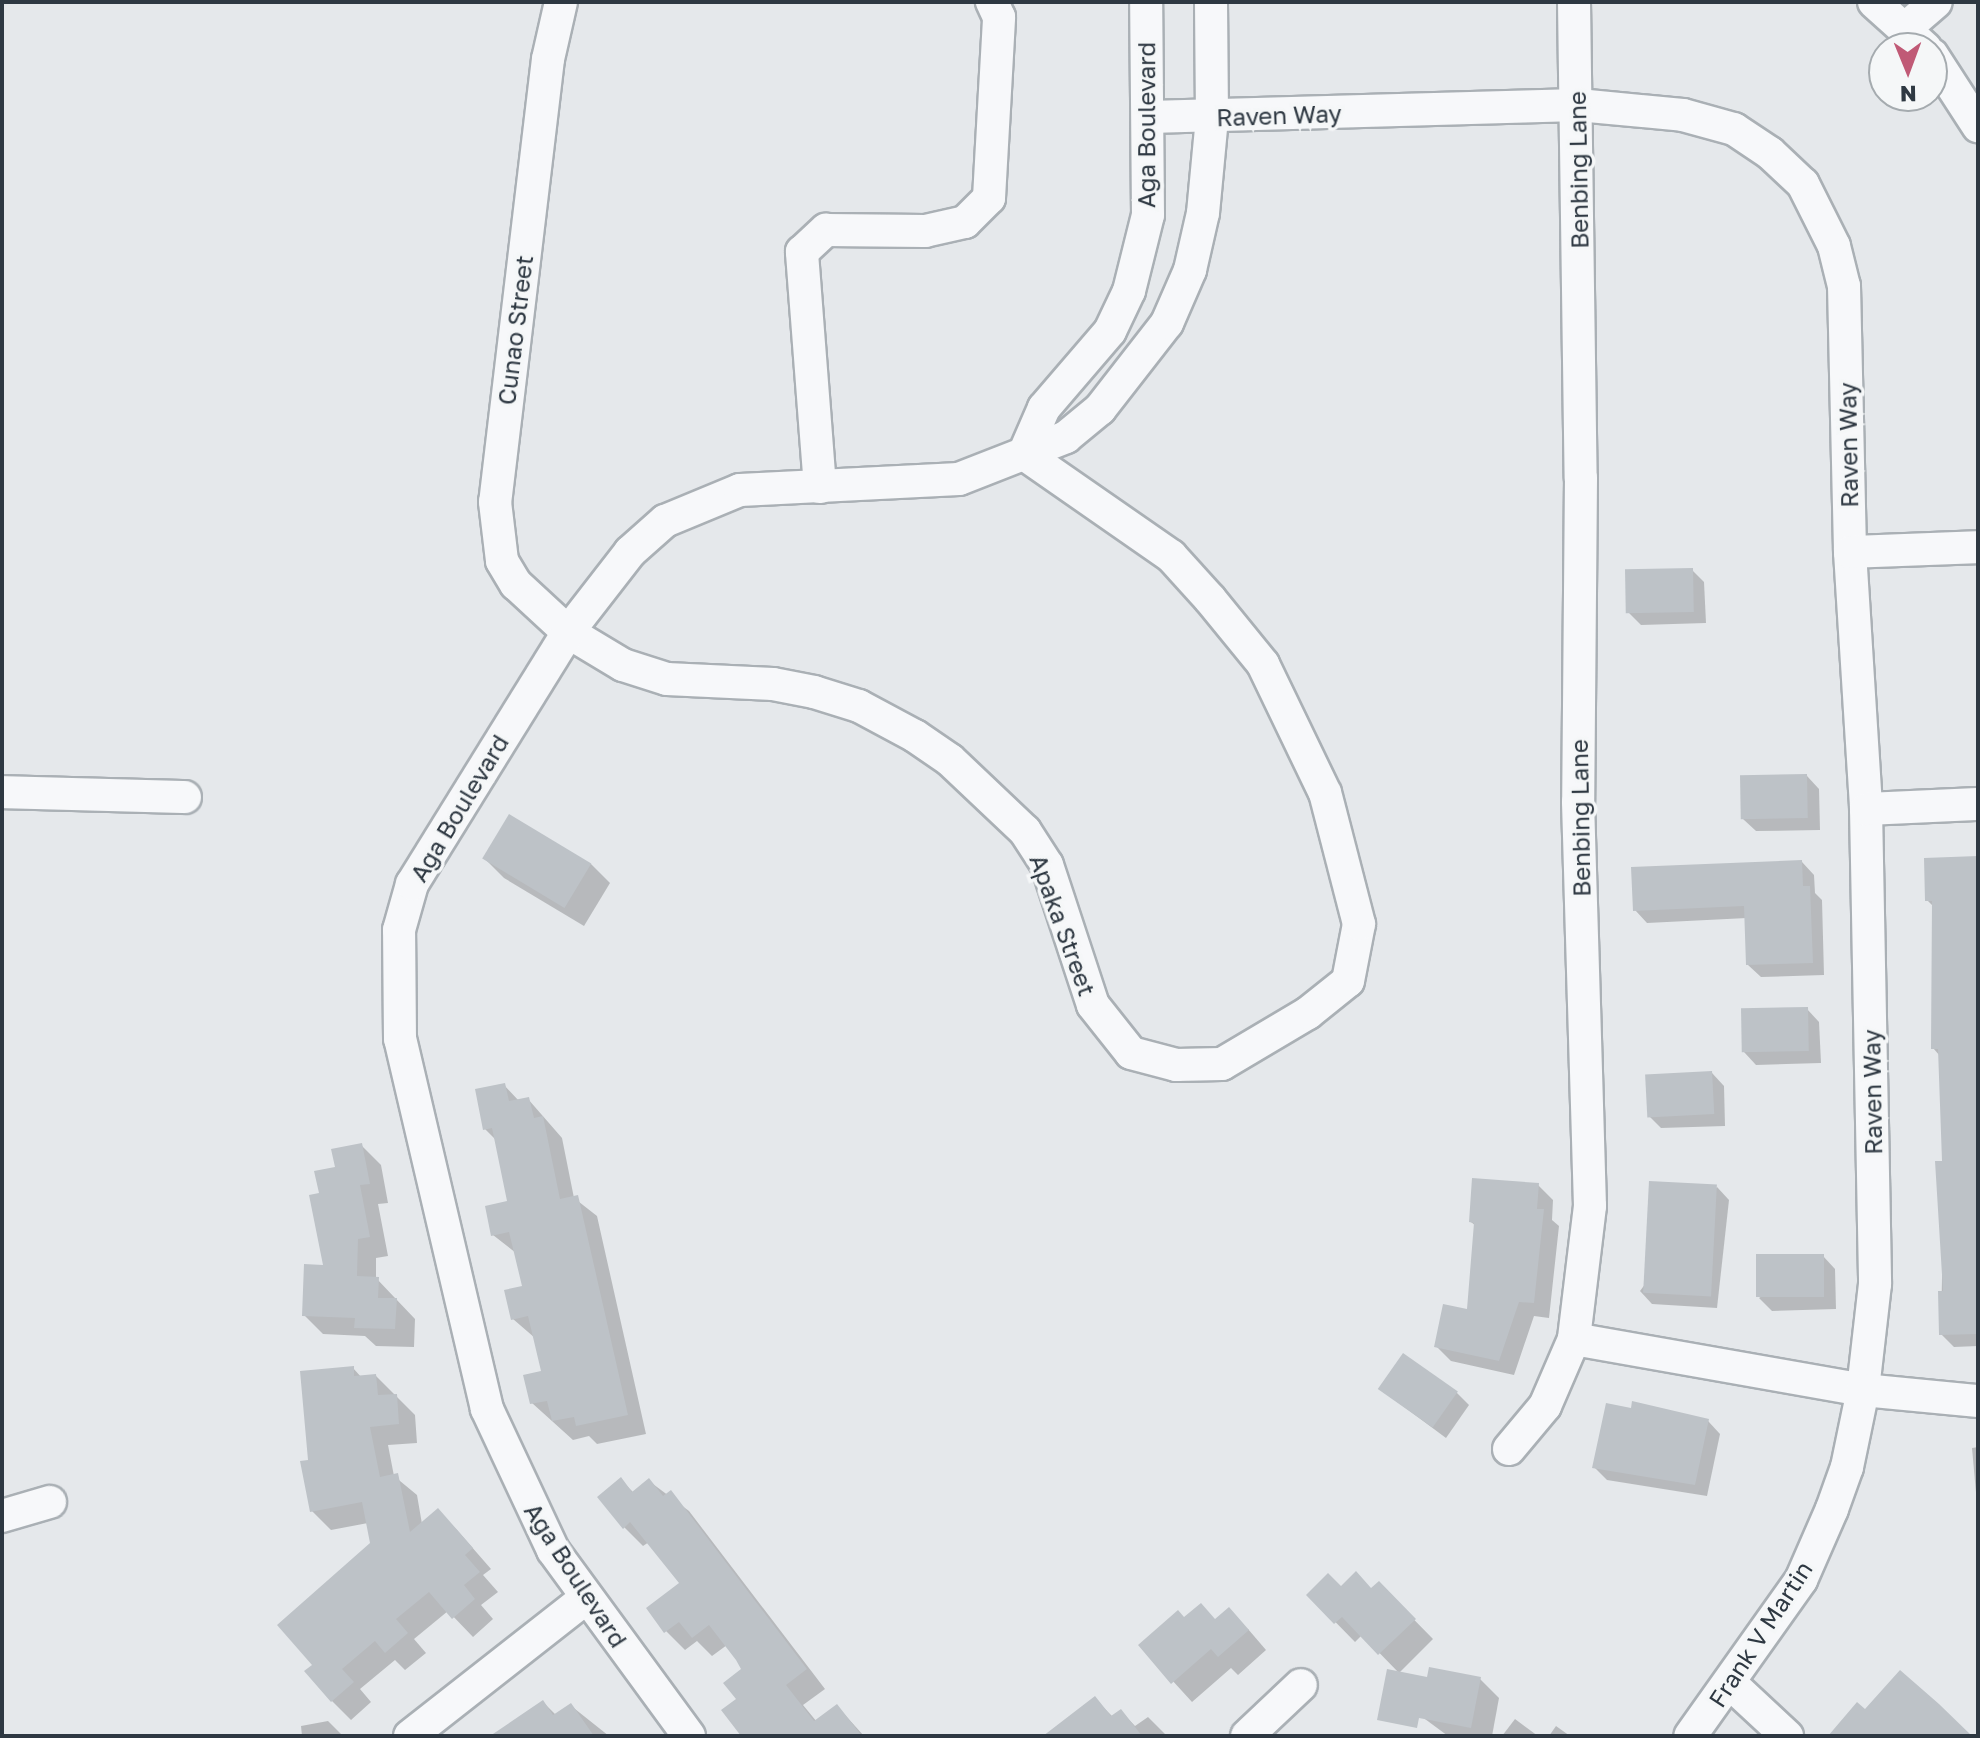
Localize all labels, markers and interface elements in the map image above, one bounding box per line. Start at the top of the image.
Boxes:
north arrow [1868,32,1948,112]
street label: Aga Boulevard [1132,42,1160,208]
text: N [1900,81,1917,108]
street label: Benbing Lane [1562,91,1594,249]
street label: Raven Way [1216,98,1342,132]
street label: Cunao Street [492,254,538,406]
street label: Raven Way [1833,382,1863,508]
street label: Aga Boulevard [404,729,514,887]
street label: Benbing Lane [1564,739,1596,897]
street label: Apaka Street [1024,850,1102,1000]
street label: Raven Way [1857,1029,1887,1155]
street label: Aga Boulevard [519,1497,633,1653]
street label: Frank V Martin [1702,1556,1818,1712]

